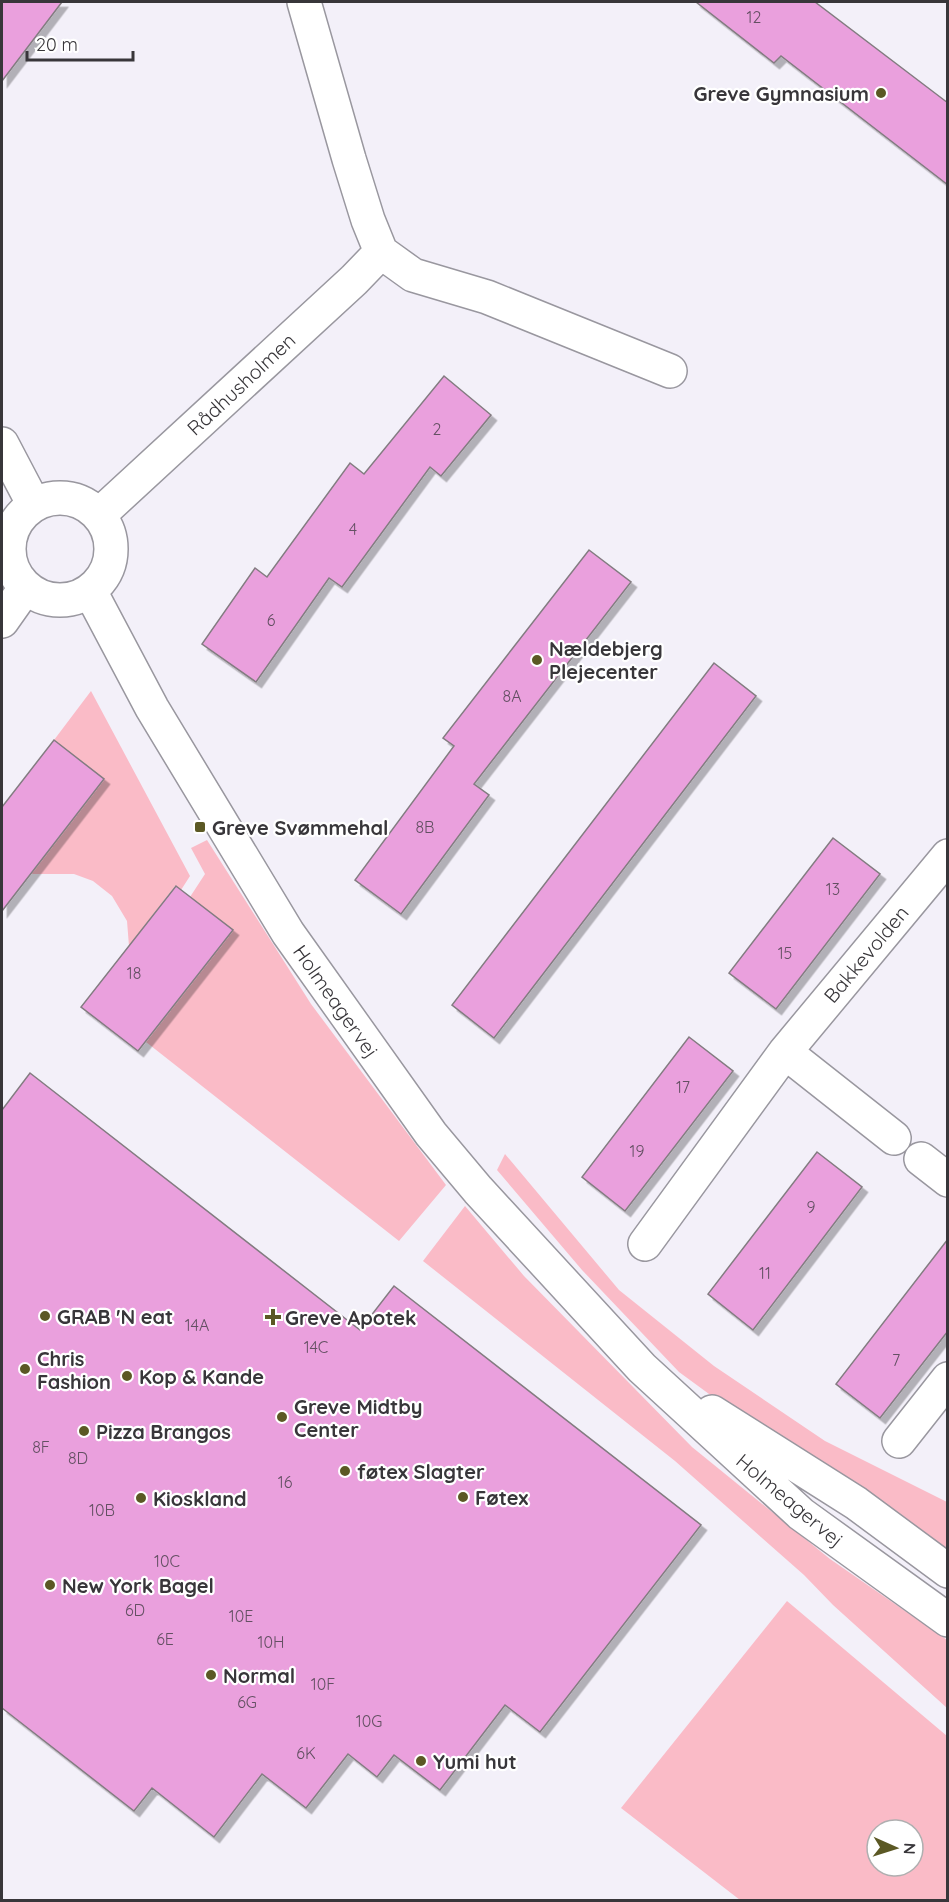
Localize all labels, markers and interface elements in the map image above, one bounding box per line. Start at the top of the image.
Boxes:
house number: 12 [747,7,762,27]
scale bar [27,24,134,62]
text: 20 m [36,33,78,56]
place label: Greve Gymnasium [693,81,869,106]
marker: Greve Gymnasium [874,86,888,100]
street label: Rådhusholmen [182,327,300,441]
house number: 2 [433,419,442,439]
house number: 4 [349,519,357,539]
house number: 6 [267,610,276,630]
place label: Nældebjerg Plejecenter [549,636,663,684]
marker: Nældebjerg Plejecenter [530,653,544,667]
house number: 8A [503,686,522,706]
place label: Greve Svømmehal [212,815,388,840]
house number: 8B [415,817,435,837]
marker: Greve Svømmehal [193,820,207,834]
house number: 13 [826,879,840,899]
street label: Bakkevolden [818,900,914,1008]
street label: Holmeagervej [288,940,384,1062]
house number: 15 [778,943,792,963]
house number: 18 [127,963,141,983]
house number: 17 [676,1077,690,1097]
house number: 19 [630,1141,644,1161]
house number: 9 [807,1197,816,1217]
house number: 11 [759,1263,771,1283]
place label: GRAB 'N eat [57,1304,173,1329]
place label: Greve Apotek [285,1305,416,1330]
marker: GRAB 'N eat [38,1309,52,1323]
marker: Greve Apotek [266,1310,280,1324]
house number: 14A [185,1315,209,1335]
house number: 14C [304,1337,328,1357]
place label: Chris Fashion [37,1346,111,1394]
house number: 7 [892,1350,900,1370]
marker: Chris Fashion [18,1362,32,1376]
place label: Kop & Kande [139,1364,264,1389]
marker: Kop & Kande [120,1369,134,1383]
place label: Greve Midtby Center [294,1394,423,1442]
marker: Greve Midtby Center [275,1410,289,1424]
place label: Pizza Brangos [96,1419,231,1444]
marker: Pizza Brangos [77,1424,91,1438]
house number: 8F [32,1437,50,1457]
house number: 8D [68,1448,88,1468]
street label: Holmeagervej [731,1448,849,1552]
place label: føtex Slagter [357,1459,485,1484]
marker: føtex Slagter [338,1464,352,1478]
house number: 16 [278,1472,293,1492]
place label: Føtex [475,1485,529,1510]
place label: Kioskland [153,1486,247,1511]
marker: Føtex [456,1490,470,1504]
marker: Kioskland [134,1491,148,1505]
house number: 10B [89,1500,115,1520]
house number: 10C [154,1551,180,1571]
place label: New York Bagel [62,1573,214,1598]
marker: New York Bagel [43,1578,57,1592]
house number: 6D [125,1600,145,1620]
house number: 10E [229,1606,253,1626]
house number: 6E [156,1629,174,1649]
house number: 10H [258,1632,284,1652]
place label: Normal [223,1663,295,1688]
marker: Normal [204,1668,218,1682]
house number: 10F [311,1674,335,1694]
house number: 6G [237,1692,257,1712]
house number: 10G [356,1711,382,1731]
house number: 6K [296,1743,316,1763]
place label: Yumi hut [433,1749,517,1774]
marker: Yumi hut [414,1754,428,1768]
north arrow [865,1818,925,1878]
text: N [900,1842,920,1855]

